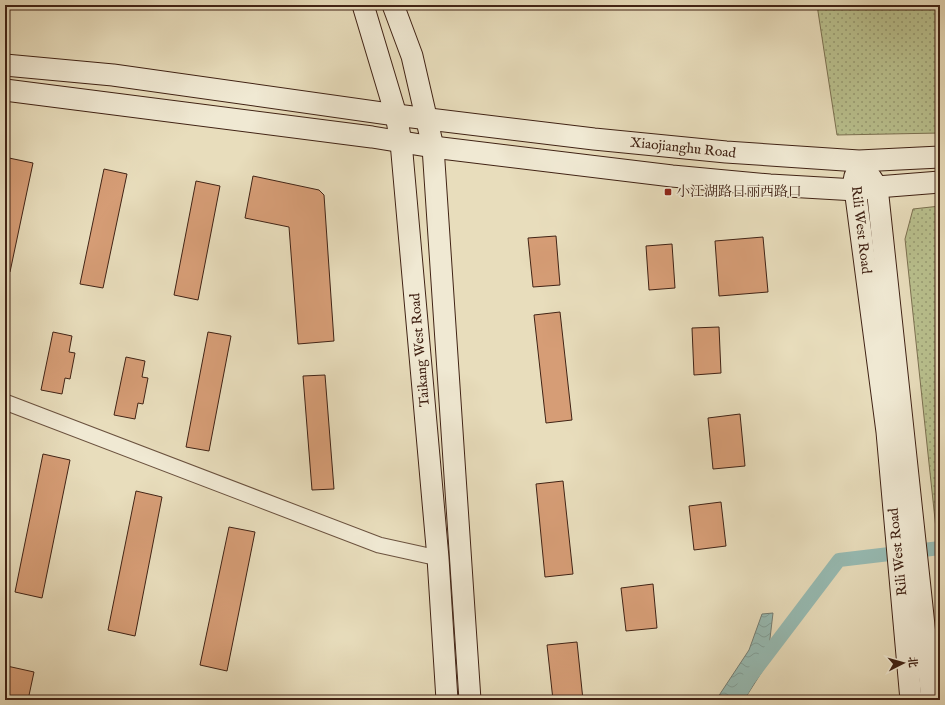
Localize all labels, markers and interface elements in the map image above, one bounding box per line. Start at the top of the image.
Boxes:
street label: Xiaojianghu Road [629,134,737,163]
place label: 小江湖路日丽西路口 [676,183,802,201]
street label: Rili West Road [847,185,875,276]
marker: 小江湖路日丽西路口 [663,187,673,197]
street label: Taikang West Road [406,292,434,408]
street label: Rili West Road [884,507,912,597]
north arrow [883,643,923,683]
text: 北 [904,656,919,668]

